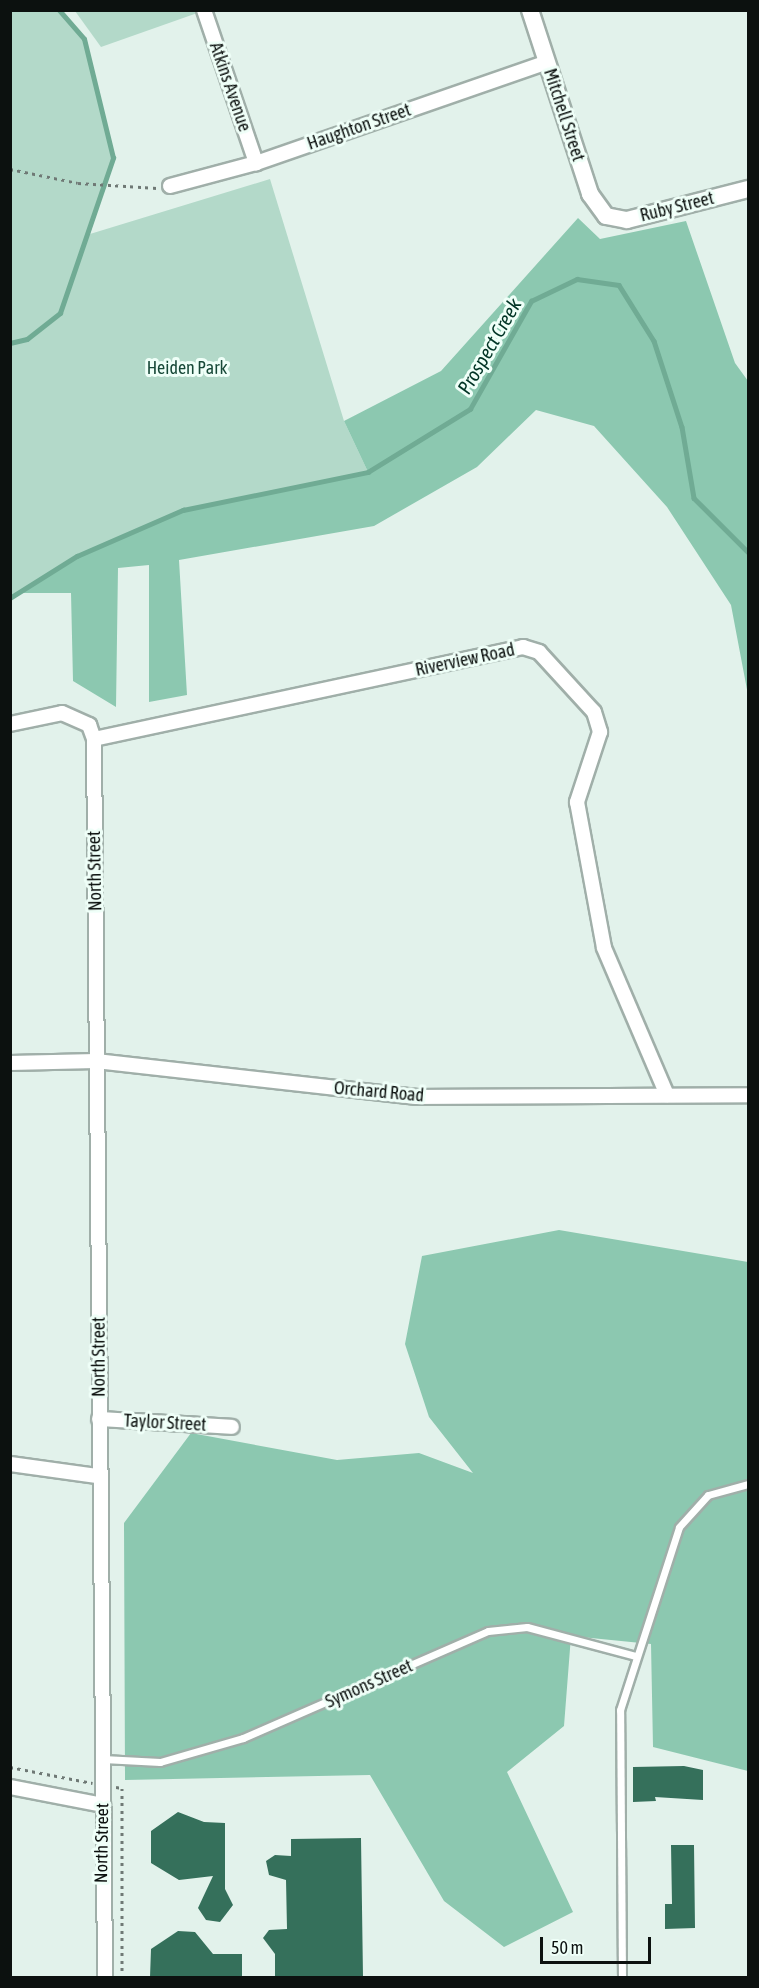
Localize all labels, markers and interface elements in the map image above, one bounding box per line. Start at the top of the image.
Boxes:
street label: Atkins Avenue [205,40,255,134]
street label: Mitchell Street [539,66,589,164]
street label: Haughton Street [304,99,414,155]
street label: Ruby Street [638,187,716,227]
water label: Prospect Creek [452,294,526,398]
park label: Heiden Park [147,357,227,379]
street label: Riverview Road [413,639,517,681]
street label: North Street [84,831,106,911]
street label: Orchard Road [333,1077,425,1107]
street label: North Street [88,1317,110,1397]
street label: Taylor Street [123,1410,207,1436]
street label: Symons Street [322,1655,416,1713]
street label: North Street [91,1803,113,1883]
scale bar [543,1925,654,1963]
text: 50 m [551,1937,583,1958]

